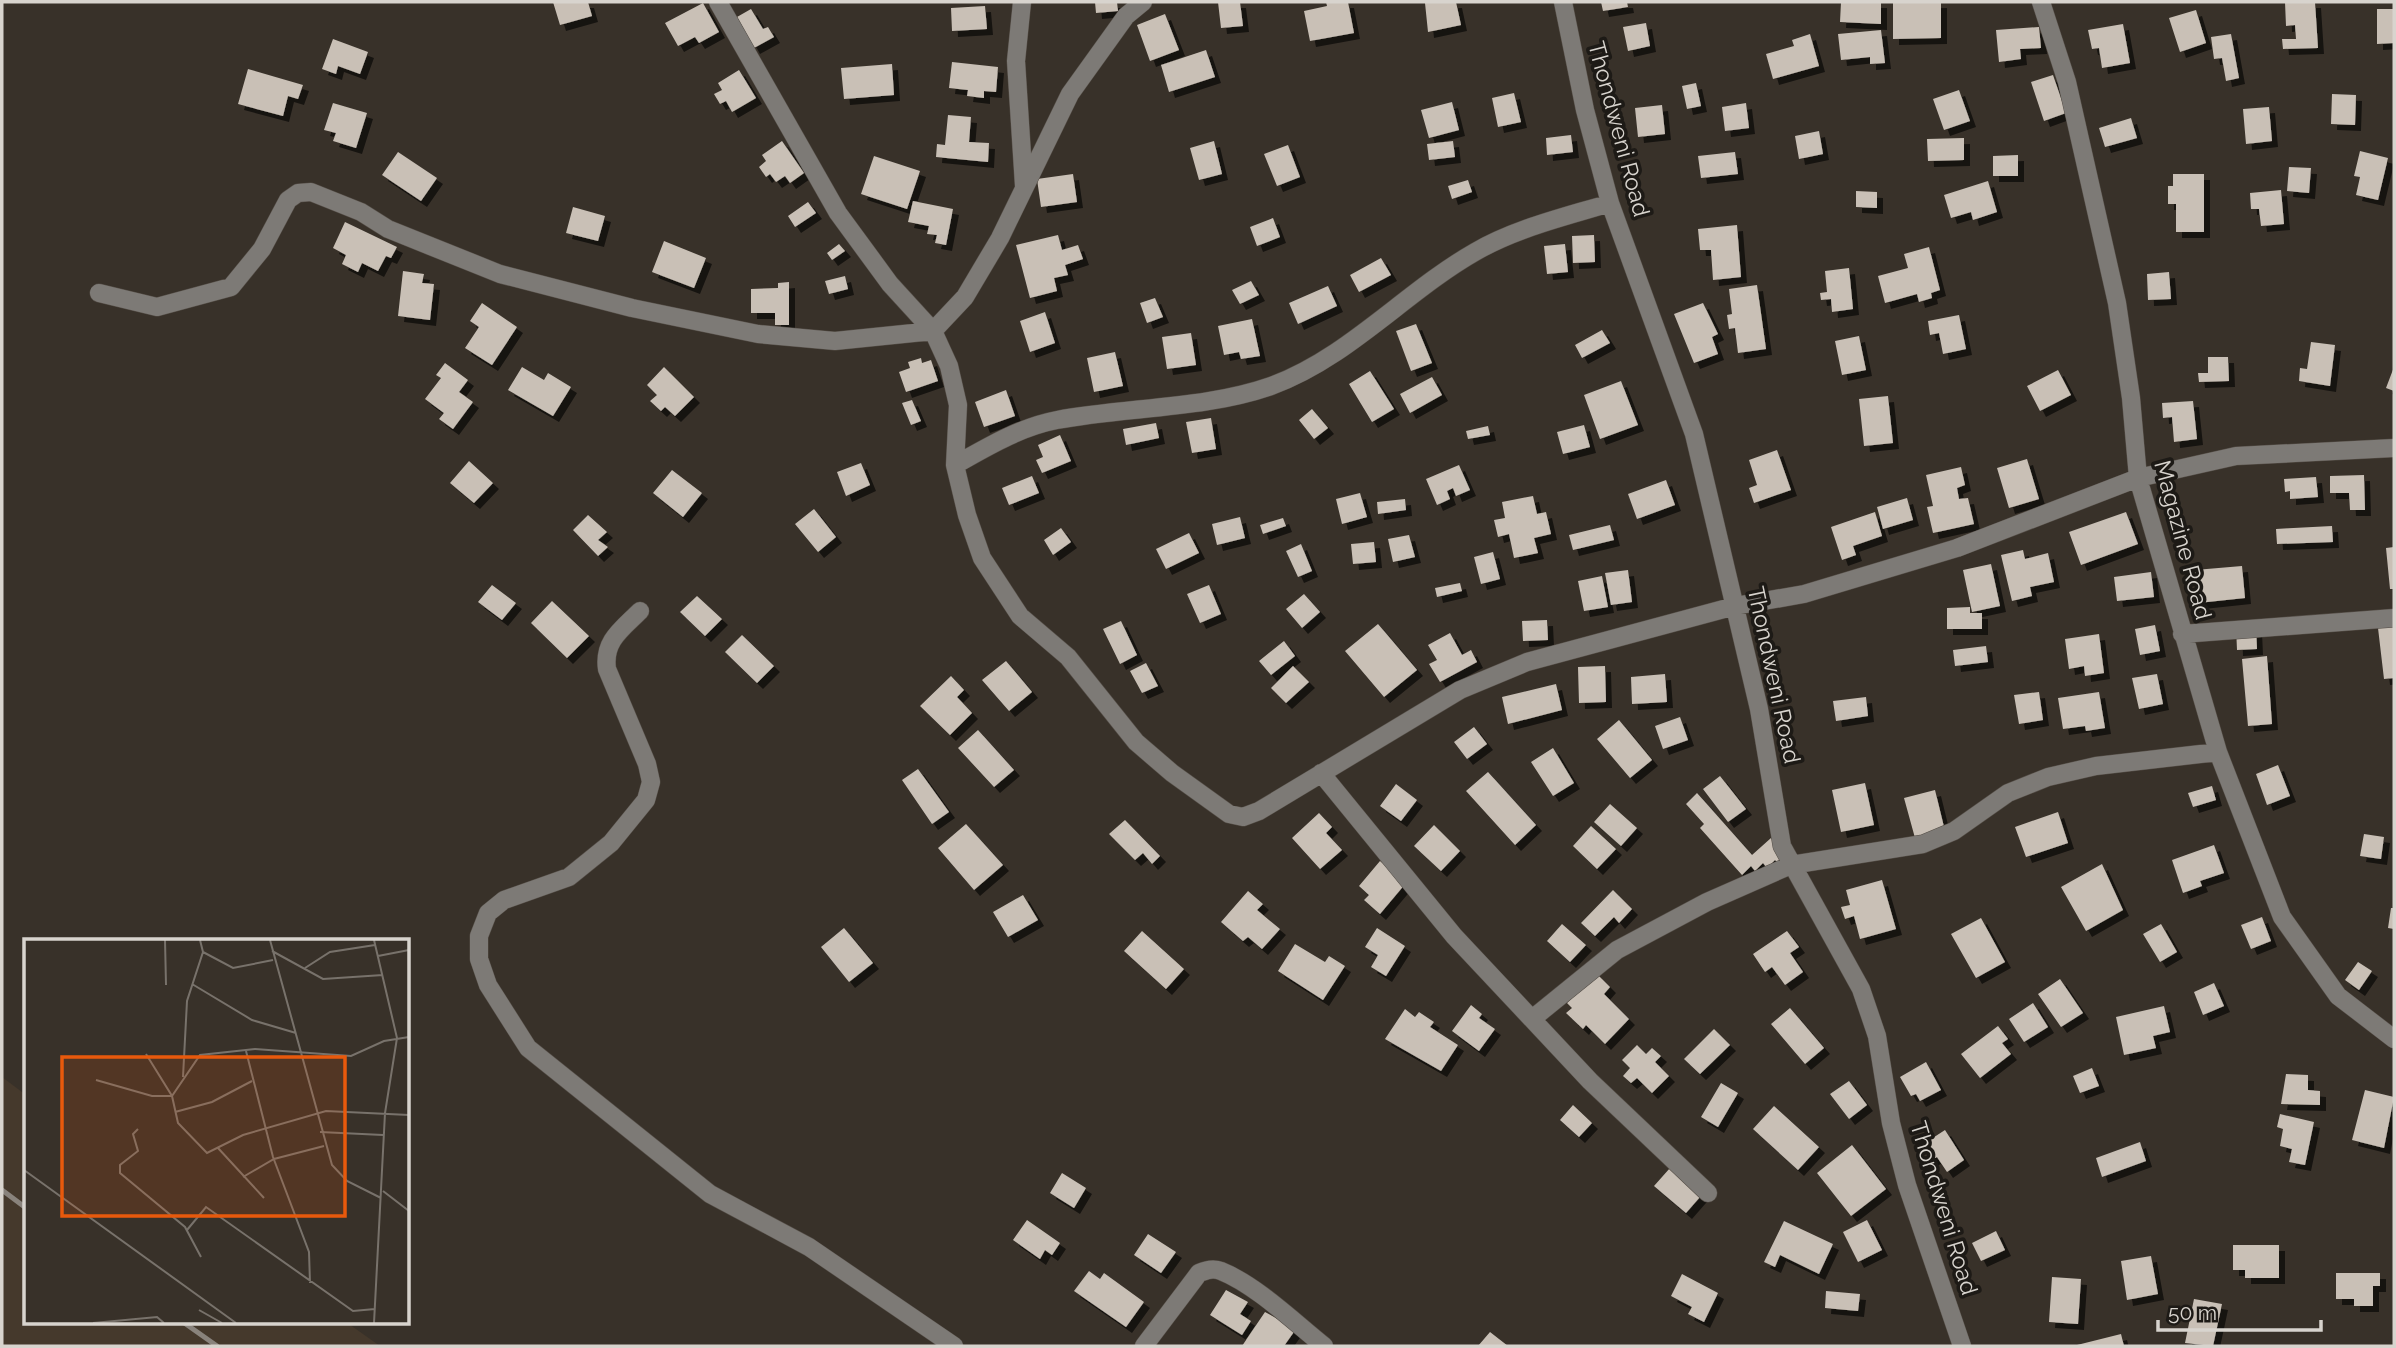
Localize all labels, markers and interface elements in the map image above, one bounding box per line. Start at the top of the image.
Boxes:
street label: Thondweni Road [1583,38,1656,219]
street label: Magazine Road [2149,457,2218,622]
street label: Thondweni Road [1743,584,1806,766]
inset map [24,939,410,1324]
street label: Thondweni Road [1905,1118,1984,1298]
scale bar [2158,1288,2321,1332]
text: 50 m [2168,1300,2217,1325]

